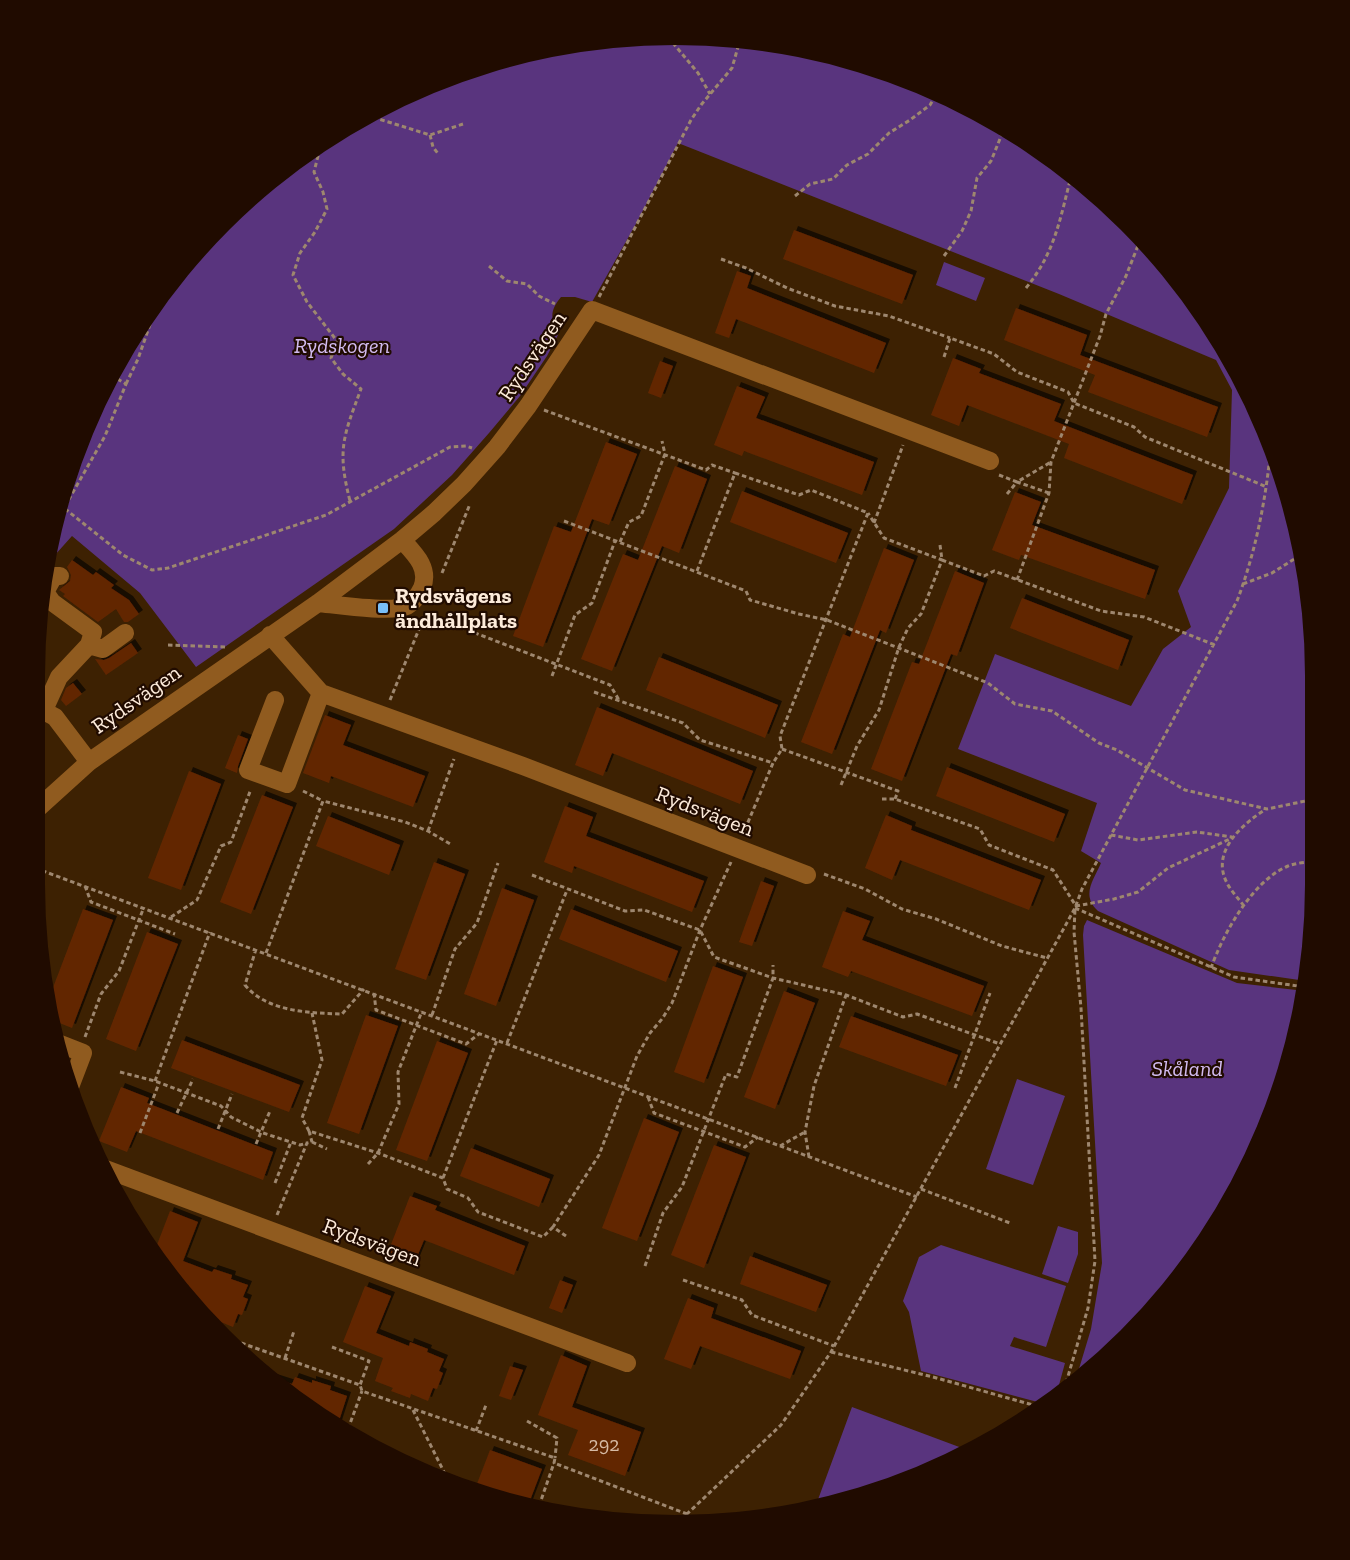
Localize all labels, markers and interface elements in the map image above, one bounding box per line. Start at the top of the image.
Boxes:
street label: Rydsvägen [492,306,572,406]
park label: Rydskogen [294,332,390,359]
place label: Rydsvägens ändhållplats [395,582,517,634]
marker: Rydsvägens ändhållplats [376,601,390,615]
street label: Rydsvägen [86,658,186,740]
street label: Rydsvägen [652,780,758,842]
park label: Skåland [1151,1055,1223,1082]
street label: Rydsvägen [319,1212,425,1272]
house number: 292 [588,1432,620,1456]

